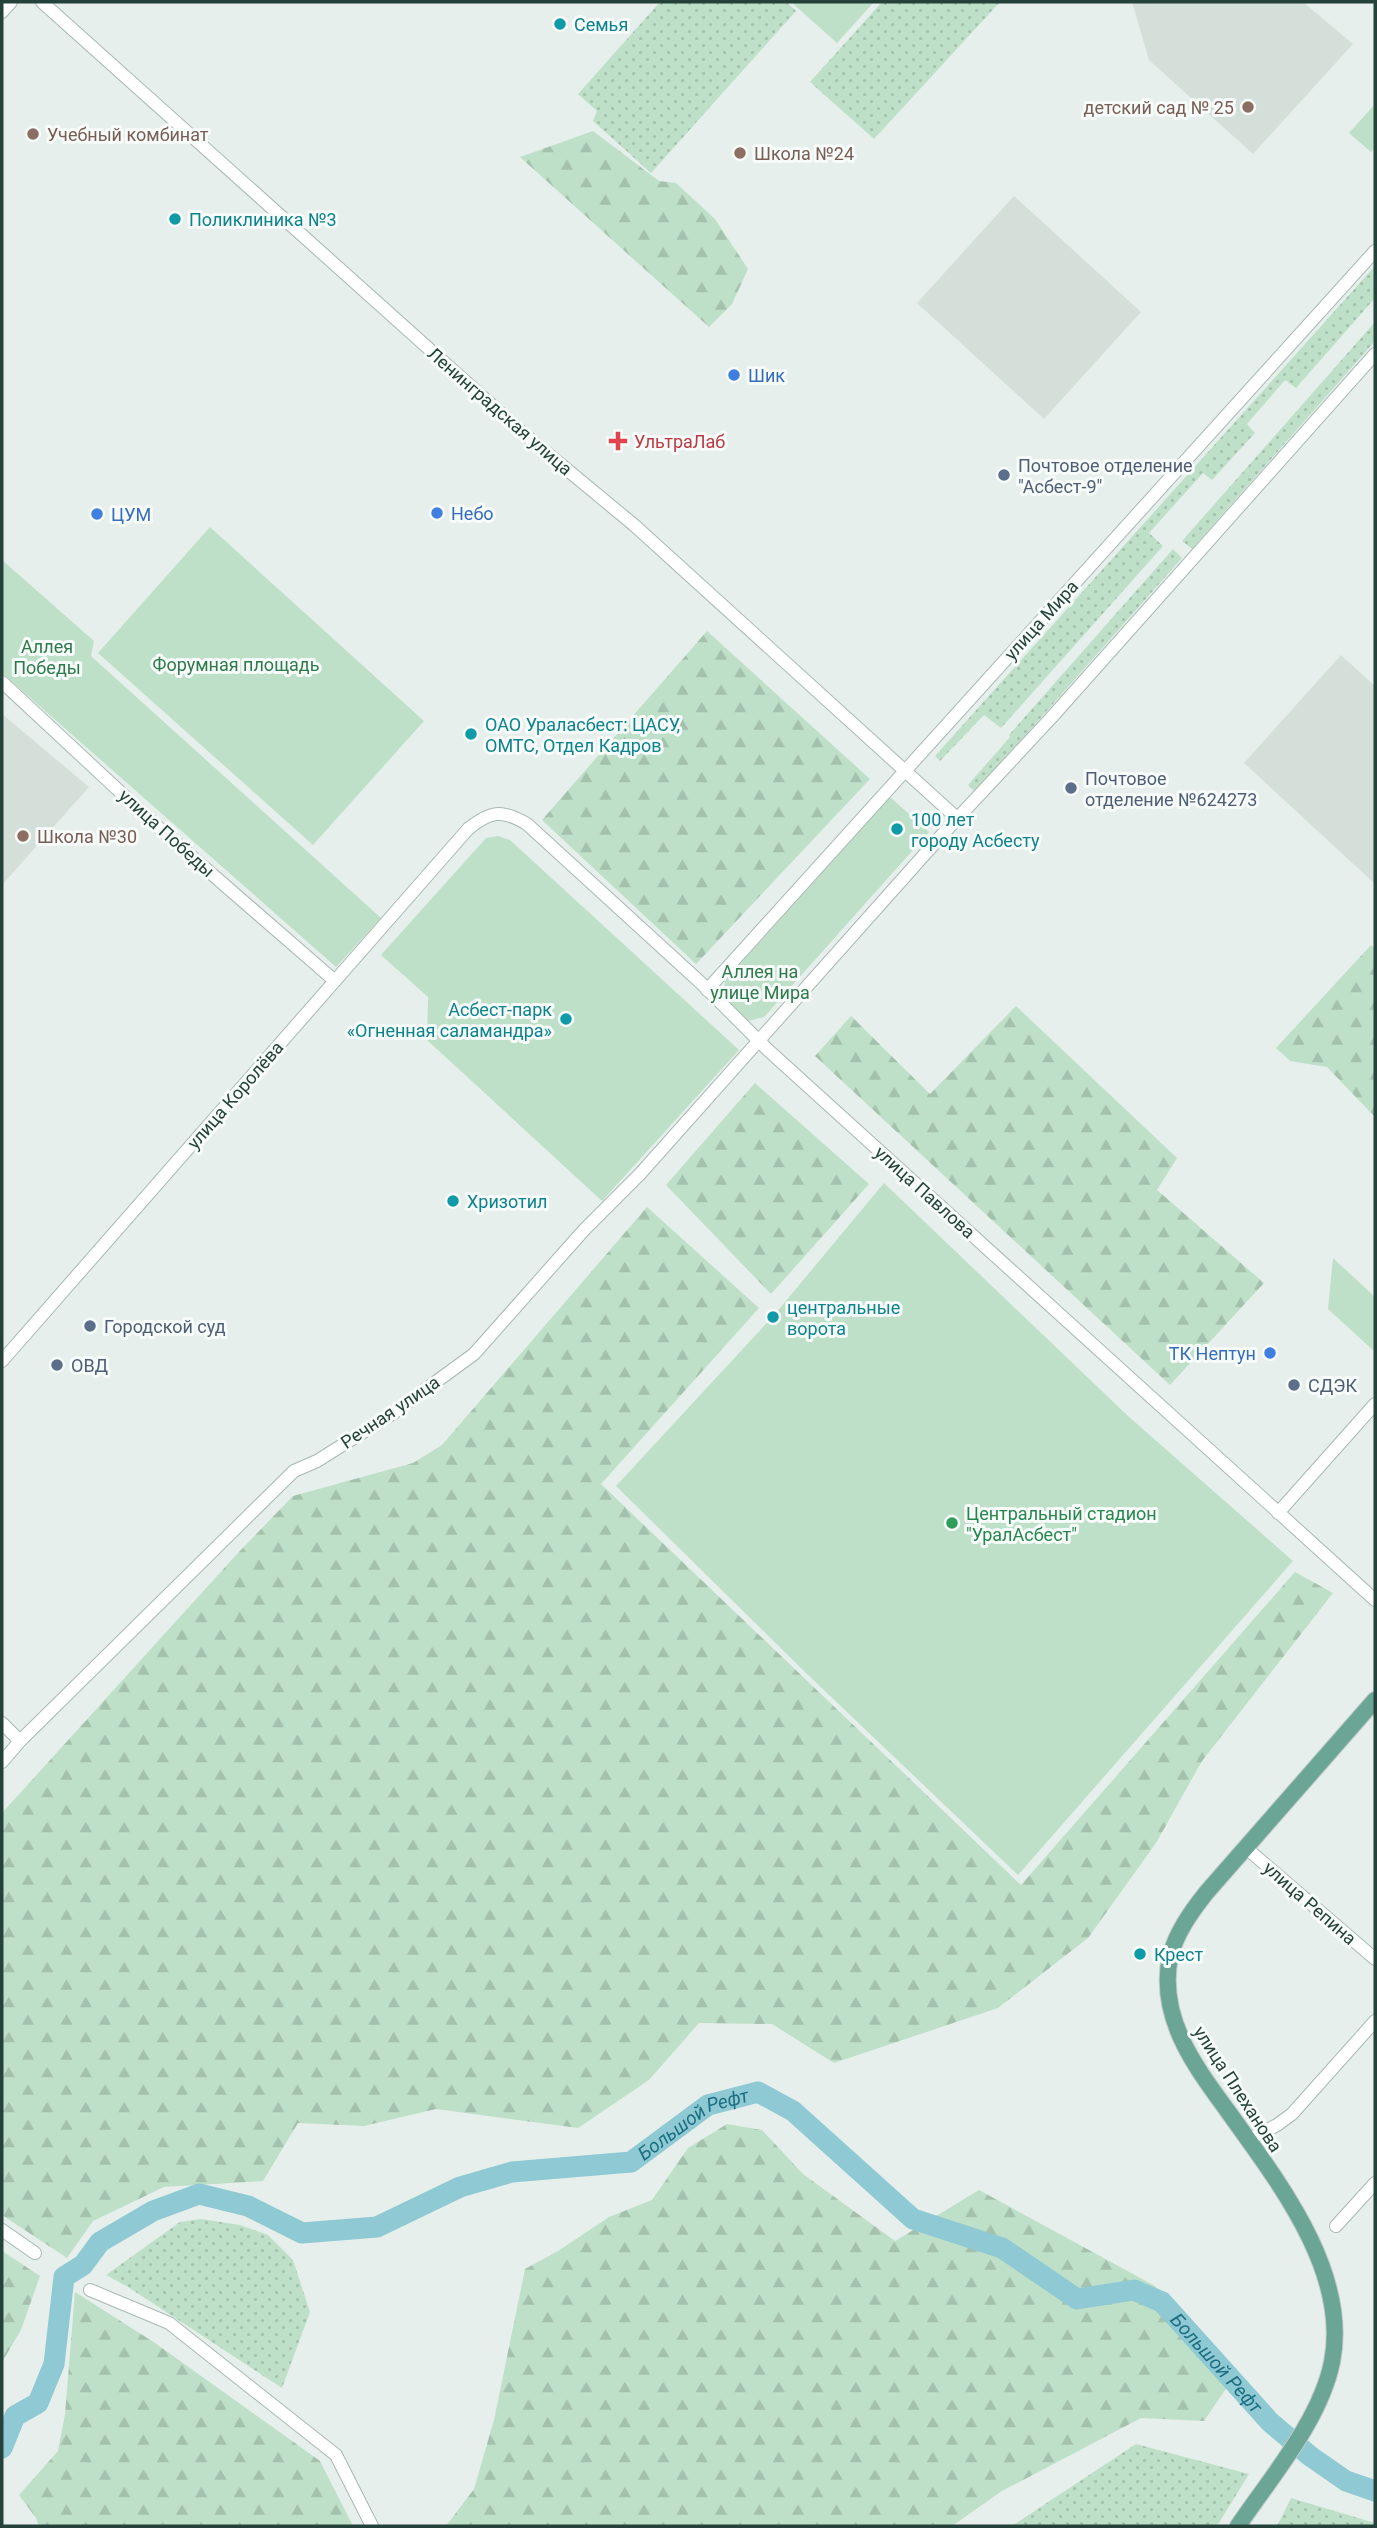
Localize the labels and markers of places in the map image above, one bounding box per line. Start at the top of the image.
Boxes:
place label: Семья [574,14,628,35]
marker: Семья [552,16,568,32]
place label: детский сад № 25 [1084,97,1234,118]
marker: детский сад № 25 [1240,99,1256,115]
place label: Учебный комбинат [47,124,209,145]
marker: Учебный комбинат [25,126,41,142]
place label: Школа №24 [754,143,854,164]
marker: Школа №24 [732,145,748,161]
place label: Поликлиника №3 [189,209,337,230]
marker: Поликлиника №3 [167,211,183,227]
place label: Шик [748,365,785,386]
marker: Шик [726,367,742,383]
marker: УльтраЛаб [608,431,628,451]
place label: УльтраЛаб [634,431,725,452]
place label: Почтовое отделение "Асбест-9" [1018,455,1193,497]
marker: Почтовое отделение "Асбест-9" [996,467,1012,483]
place label: Небо [451,503,494,524]
place label: ЦУМ [111,504,151,525]
marker: Небо [429,505,445,521]
marker: ЦУМ [89,506,105,522]
place label: ОАО Ураласбест: ЦАСУ, ОМТС, Отдел Кадров [485,714,680,756]
marker: ОАО Ураласбест: ЦАСУ, ОМТС, Отдел Кадров [463,726,479,742]
place label: Почтовое отделение №624273 [1085,768,1257,810]
marker: Почтовое отделение №624273 [1063,780,1079,796]
place label: 100 лет городу Асбесту [911,809,1040,851]
marker: 100 лет городу Асбесту [889,821,905,837]
place label: Школа №30 [37,826,137,847]
marker: Школа №30 [15,828,31,844]
place label: Асбест-парк «Огненная саламандра» [347,999,552,1041]
marker: Асбест-парк «Огненная саламандра» [558,1011,574,1027]
place label: Хризотил [467,1191,547,1212]
marker: Хризотил [445,1193,461,1209]
place label: центральные ворота [787,1297,900,1339]
marker: центральные ворота [765,1309,781,1325]
place label: Городской суд [104,1316,226,1337]
marker: Городской суд [82,1318,98,1334]
place label: ТК Нептун [1169,1343,1256,1364]
marker: ТК Нептун [1262,1345,1278,1361]
place label: ОВД [71,1355,109,1376]
marker: ОВД [49,1357,65,1373]
place label: СДЭК [1308,1375,1357,1396]
marker: СДЭК [1286,1377,1302,1393]
place label: Центральный стадион "УралАсбест" [966,1503,1157,1545]
marker: Центральный стадион "УралАсбест" [944,1515,960,1531]
place label: Крест [1154,1944,1203,1965]
marker: Крест [1132,1946,1148,1962]

